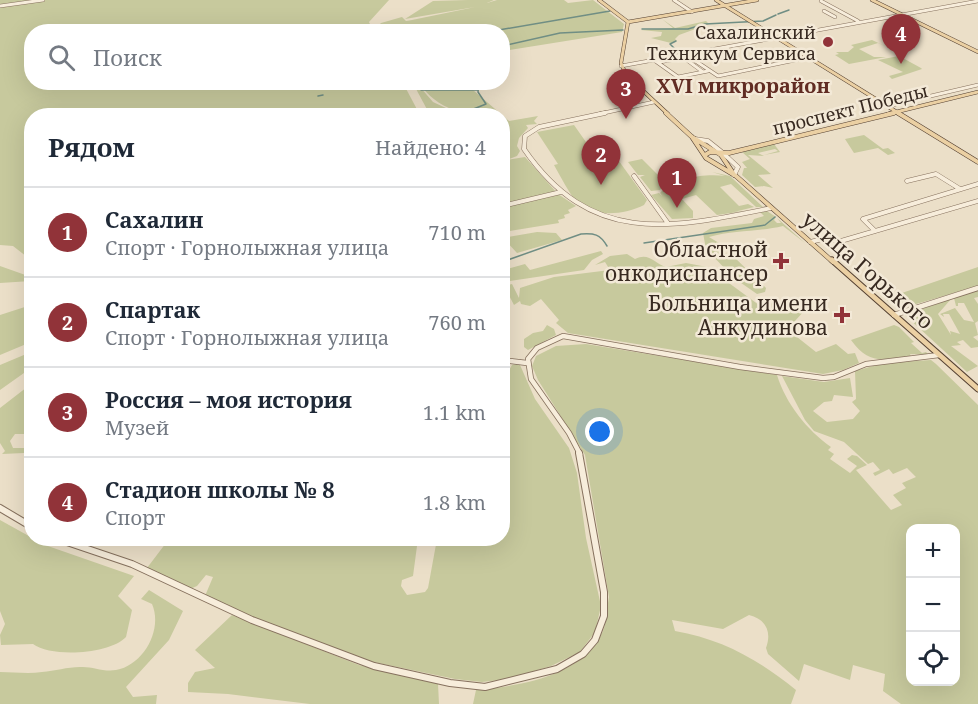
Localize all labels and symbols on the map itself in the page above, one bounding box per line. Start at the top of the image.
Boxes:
pin: 4 [882,14,920,64]
place label: Сахалинский Техникум Сервиса [647,20,816,65]
marker: Сахалинский Техникум Сервиса [821,35,835,49]
pin: 3 [606,70,646,119]
district label: XVI микрорайон [656,72,830,99]
street label: проспект Победы [770,78,931,140]
pin: 2 [582,136,620,185]
pin: 1 [658,158,696,208]
street label: улица Горького [796,205,940,335]
place label: Областной онкодиспансер [605,235,768,287]
marker: Областной онкодиспансер [772,252,790,270]
place label: Больница имени Анкудинова [648,289,828,341]
marker: Больница имени Анкудинова [833,306,851,324]
your location [585,417,614,446]

